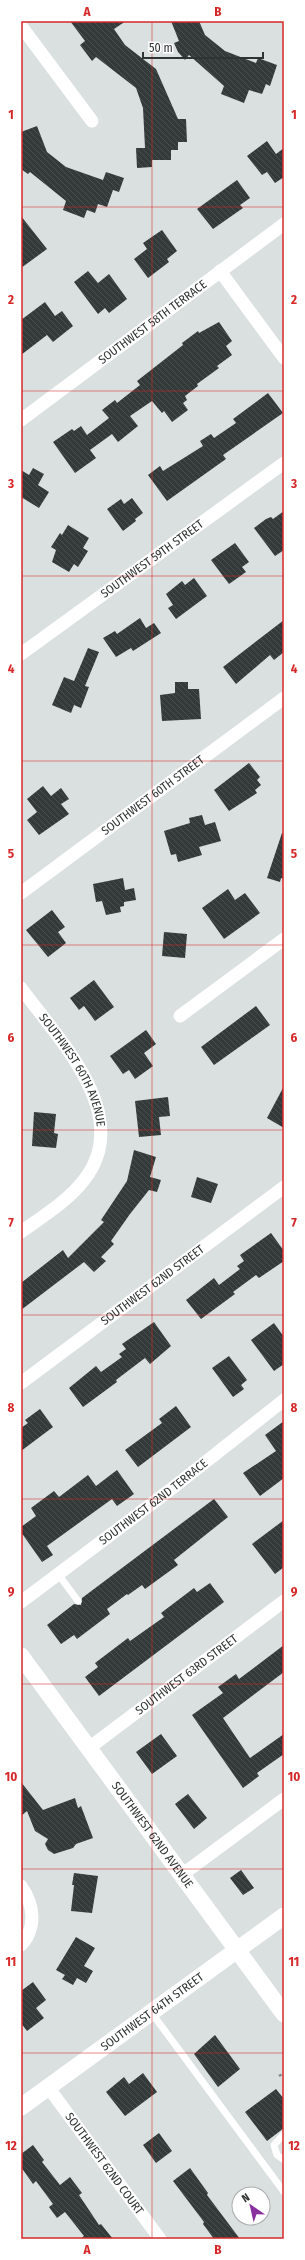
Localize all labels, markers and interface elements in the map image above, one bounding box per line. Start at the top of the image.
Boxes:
text: A [82,4,91,19]
text: B [214,4,222,19]
scale bar [143,34,263,60]
text: 50 m [149,41,173,55]
text: 1 [8,107,14,122]
text: 1 [291,107,297,122]
street label: SOUTHWEST 58TH TERRACE [96,277,210,367]
text: 2 [7,292,14,307]
text: 2 [290,292,297,307]
text: 3 [7,476,14,491]
text: 3 [290,476,297,491]
street label: SOUTHWEST 59TH STREET [98,517,206,601]
text: 4 [8,661,15,676]
text: 4 [291,661,298,676]
street label: SOUTHWEST 60TH STREET [99,752,207,838]
text: 5 [8,846,14,861]
text: 5 [291,846,297,861]
street label: SOUTHWEST 60TH AVENUE [36,1011,108,1127]
text: 6 [8,1030,15,1045]
text: 6 [291,1030,298,1045]
text: 7 [8,1215,14,1230]
text: 7 [291,1215,297,1230]
street label: SOUTHWEST 62ND STREET [98,1242,207,1328]
text: 8 [8,1400,15,1415]
text: 8 [291,1400,298,1415]
street label: SOUTHWEST 62ND TERRACE [97,1456,211,1548]
text: 9 [8,1584,15,1599]
text: 9 [291,1584,298,1599]
street label: SOUTHWEST 63RD STREET [133,1631,241,1718]
text: 10 [5,1769,17,1784]
text: 10 [288,1769,300,1784]
street label: SOUTHWEST 62ND AVENUE [109,1779,196,1891]
text: 11 [6,1954,16,1969]
text: 11 [289,1954,299,1969]
street label: SOUTHWEST 64TH STREET [98,1970,207,2054]
street label: SOUTHWEST 62ND COURT [62,2110,147,2217]
text: 12 [5,2138,17,2153]
text: 12 [288,2138,300,2153]
north arrow [231,2186,271,2226]
text: N [239,2191,252,2205]
text: A [82,2242,91,2257]
text: B [214,2242,222,2257]

